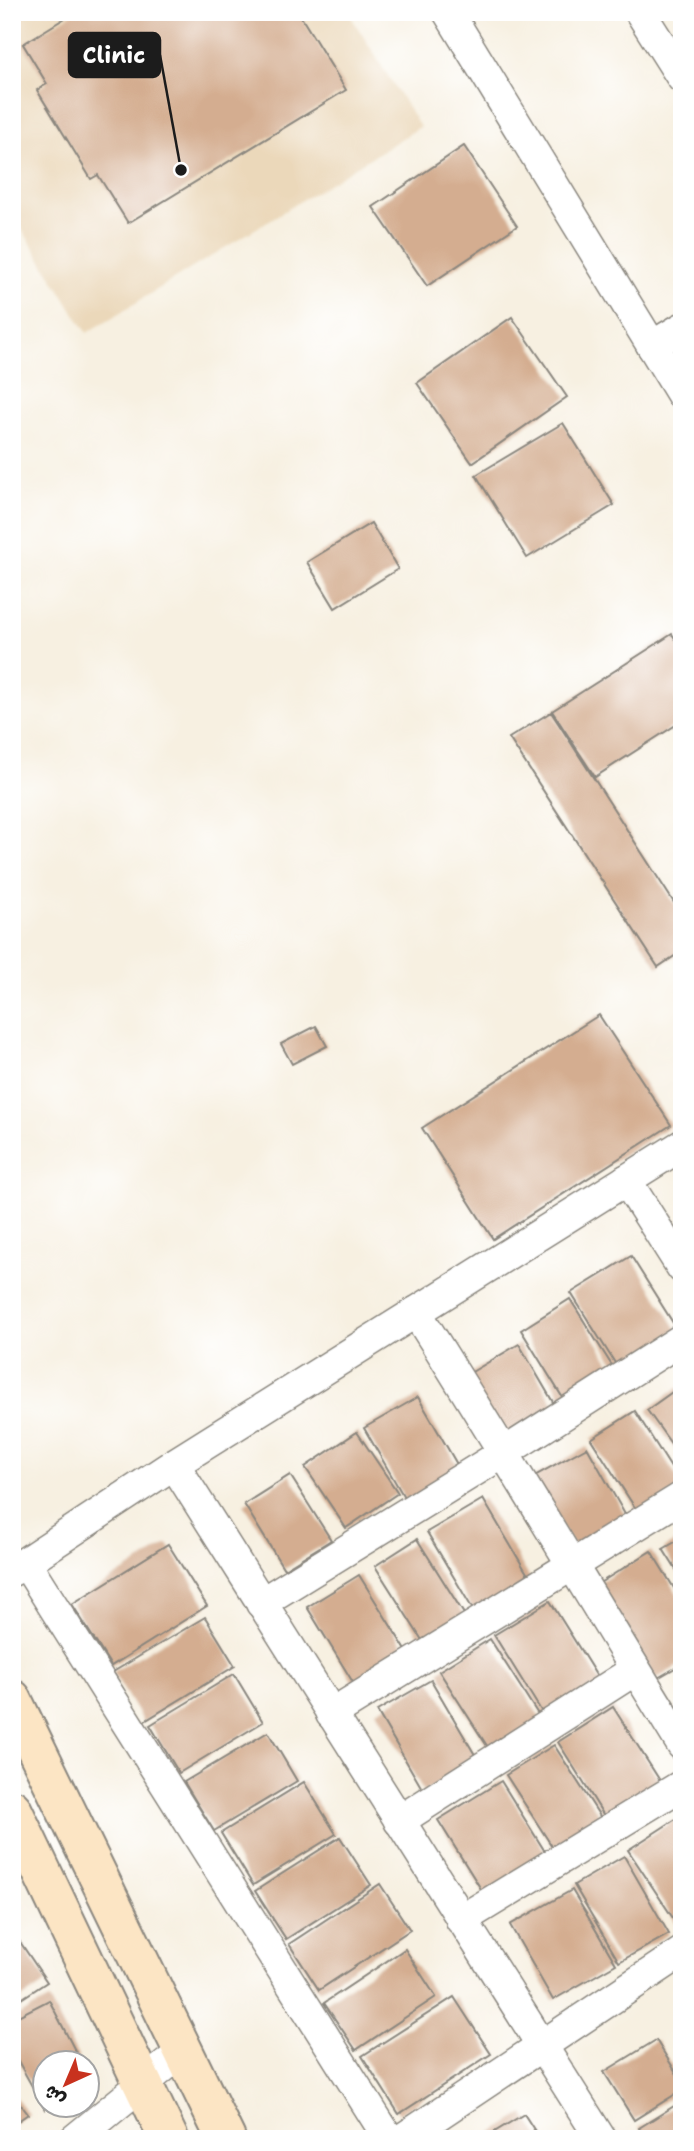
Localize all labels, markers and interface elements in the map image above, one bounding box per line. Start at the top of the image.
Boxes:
callout: Clinic [69,33,160,77]
text: Clinic [82,40,146,70]
north arrow [32,2050,102,2120]
text: ش [38,2080,71,2112]

